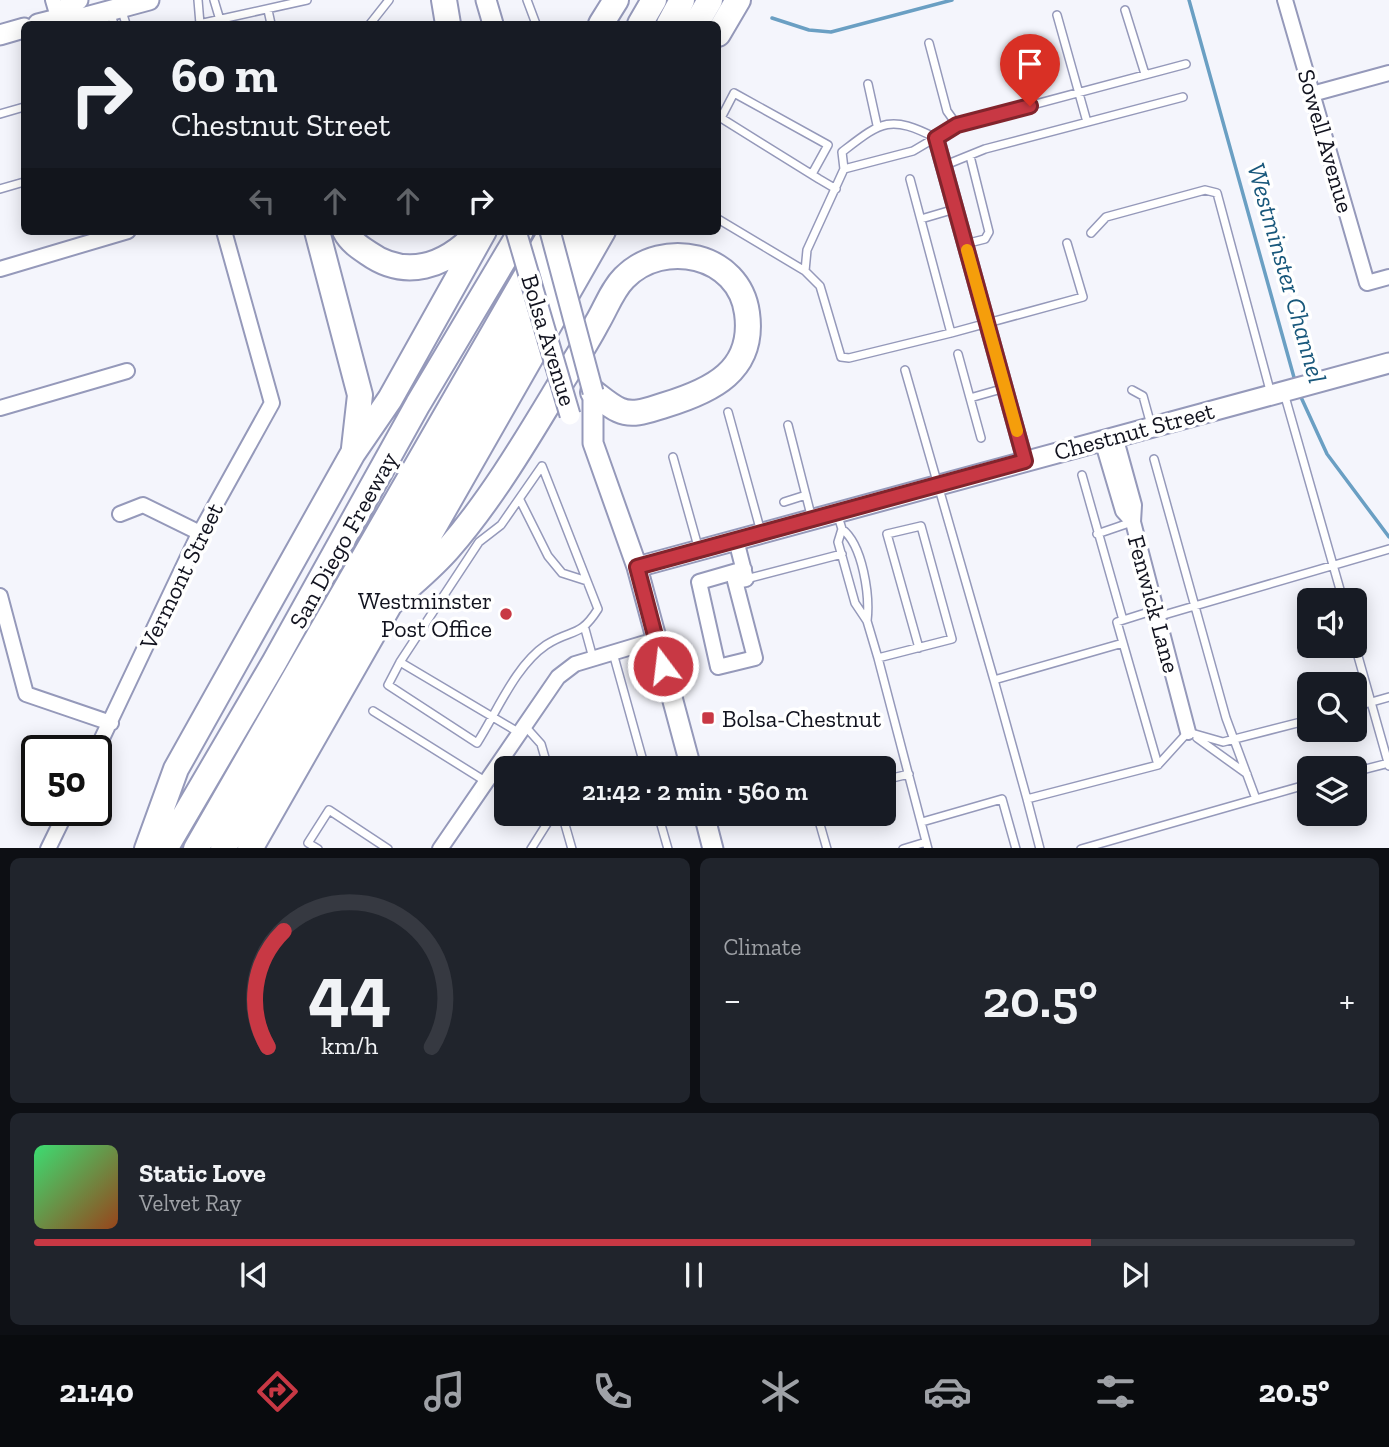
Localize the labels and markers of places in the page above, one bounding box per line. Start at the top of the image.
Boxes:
pin [1000,34,1060,106]
place label: Westminster Post Office [358,586,492,643]
marker: Westminster Post Office [498,606,514,622]
place label: Bolsa-Chestnut [722,704,881,733]
marker: Bolsa-Chestnut [700,710,716,726]

